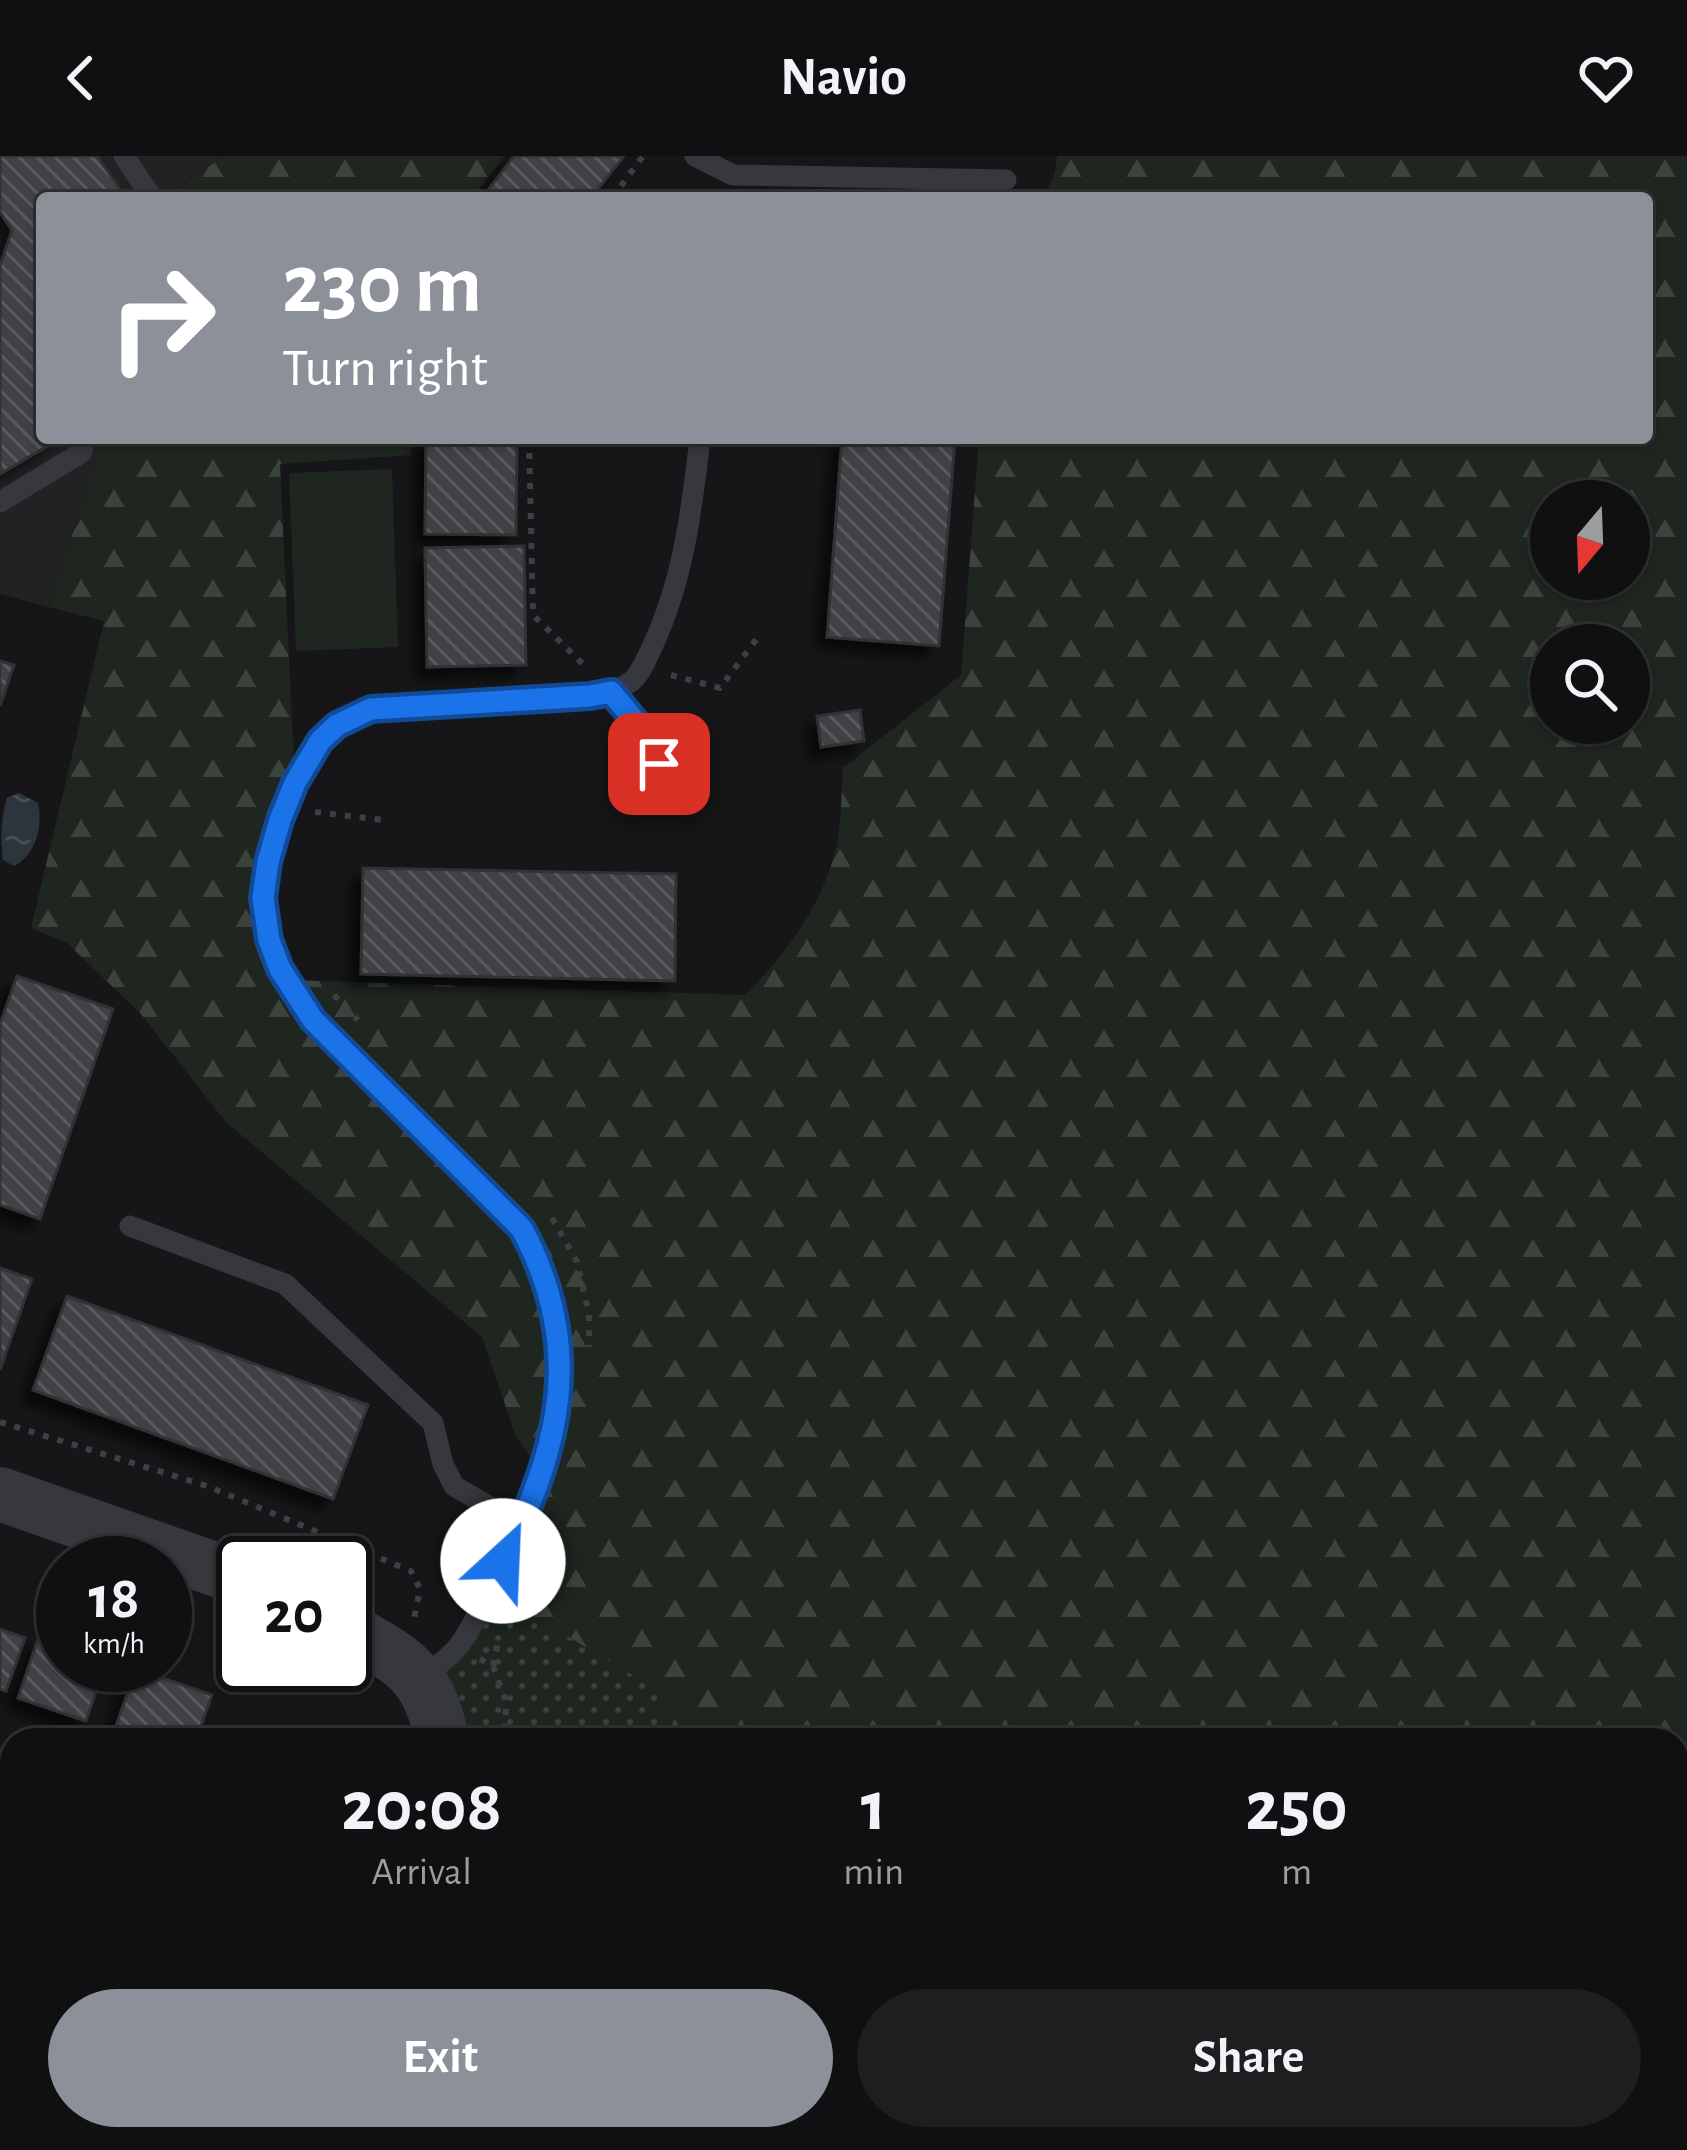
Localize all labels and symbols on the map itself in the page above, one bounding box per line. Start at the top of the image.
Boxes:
north arrow [1530,480,1650,600]
pin [608,713,710,815]
position arrow [440,1498,566,1624]
speed limit sign: 20 [216,1536,372,1692]

